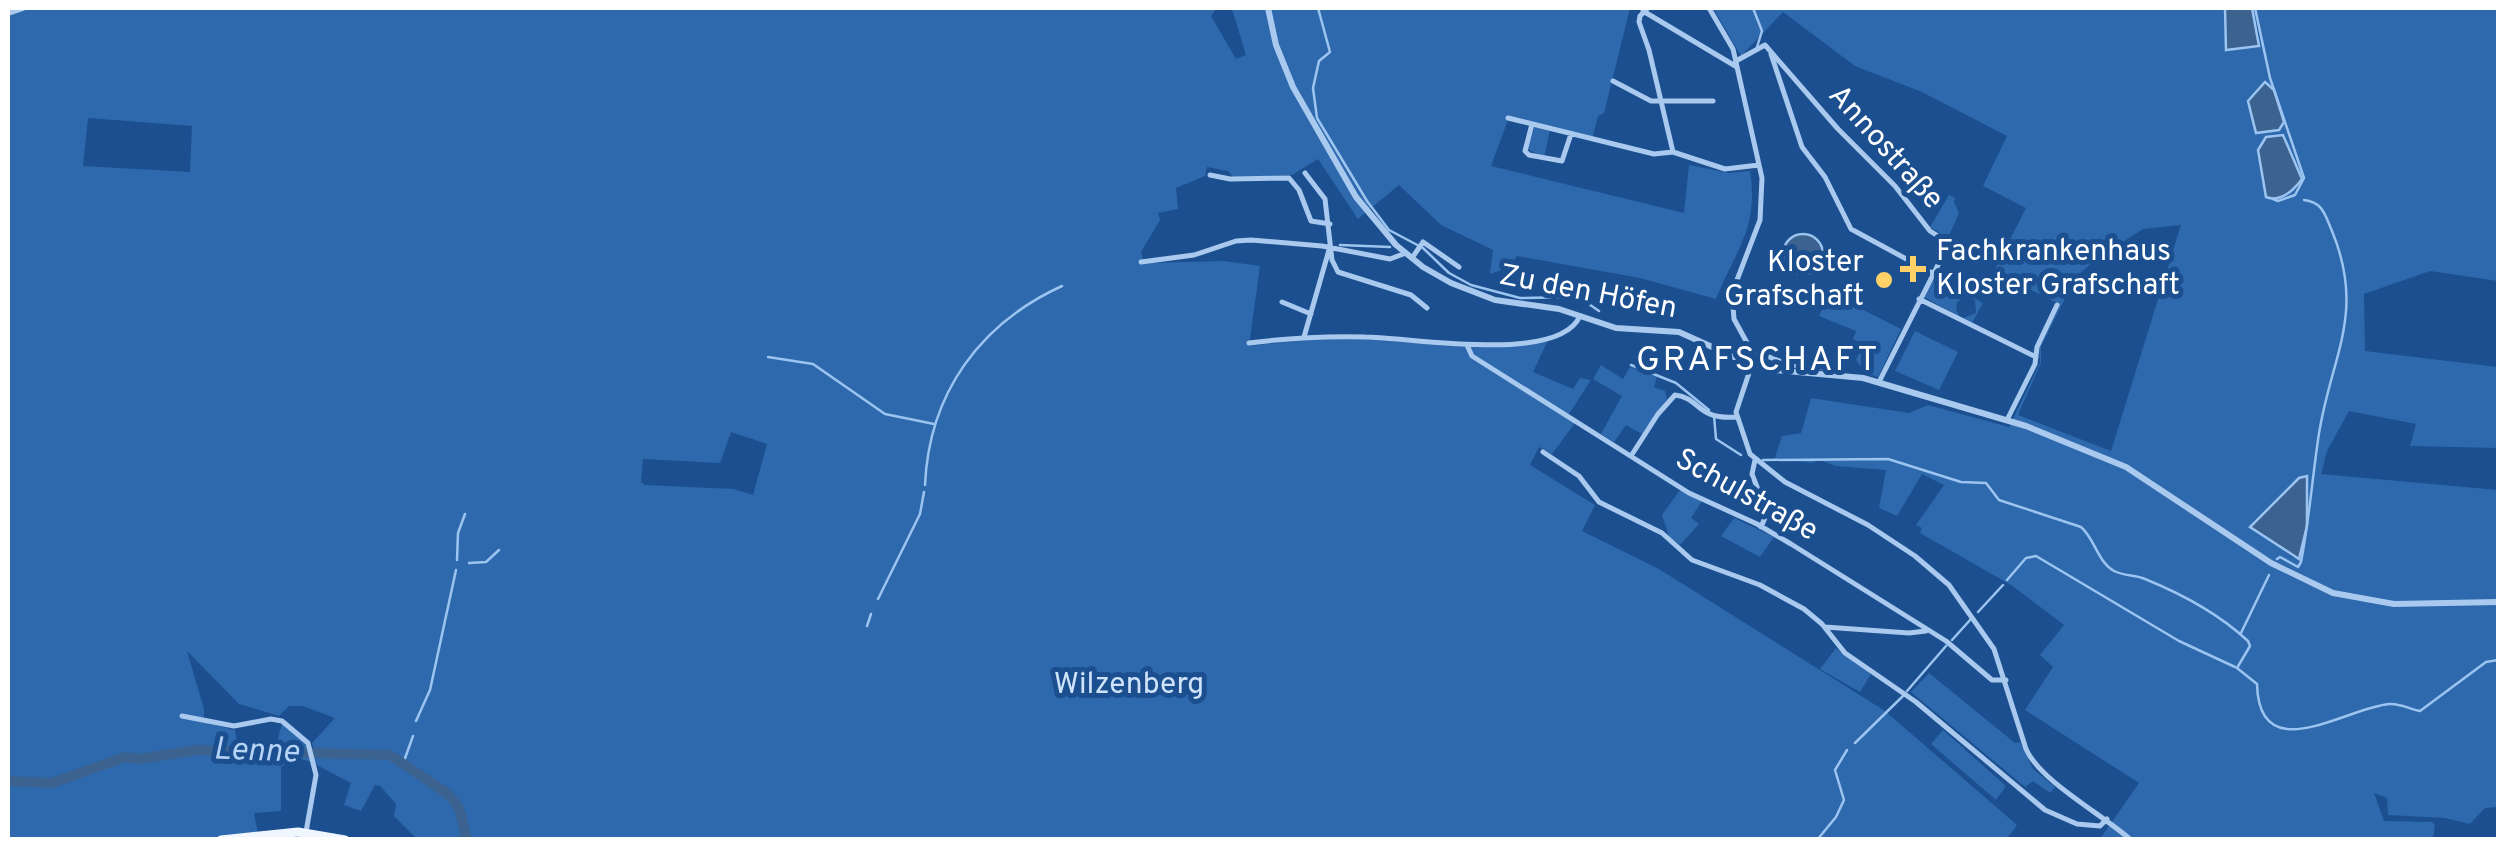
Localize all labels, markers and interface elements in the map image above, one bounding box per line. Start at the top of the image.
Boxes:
street label: Annostraße [1819,78,1951,218]
place label: Fachkrankenhaus Kloster Grafschaft [1936,234,2180,305]
place label: Kloster Grafschaft [1724,245,1864,316]
marker: Fachkrankenhaus Kloster Grafschaft [1900,256,1926,282]
street label: Zu den Höfen [1496,258,1680,328]
marker: Kloster Grafschaft [1873,269,1895,291]
district label: GRAFSCHAFT [1636,339,1880,383]
street label: Schulstraße [1668,442,1824,550]
park label: Wilzenberg [1054,667,1204,704]
water label: Lenne [213,731,300,773]

